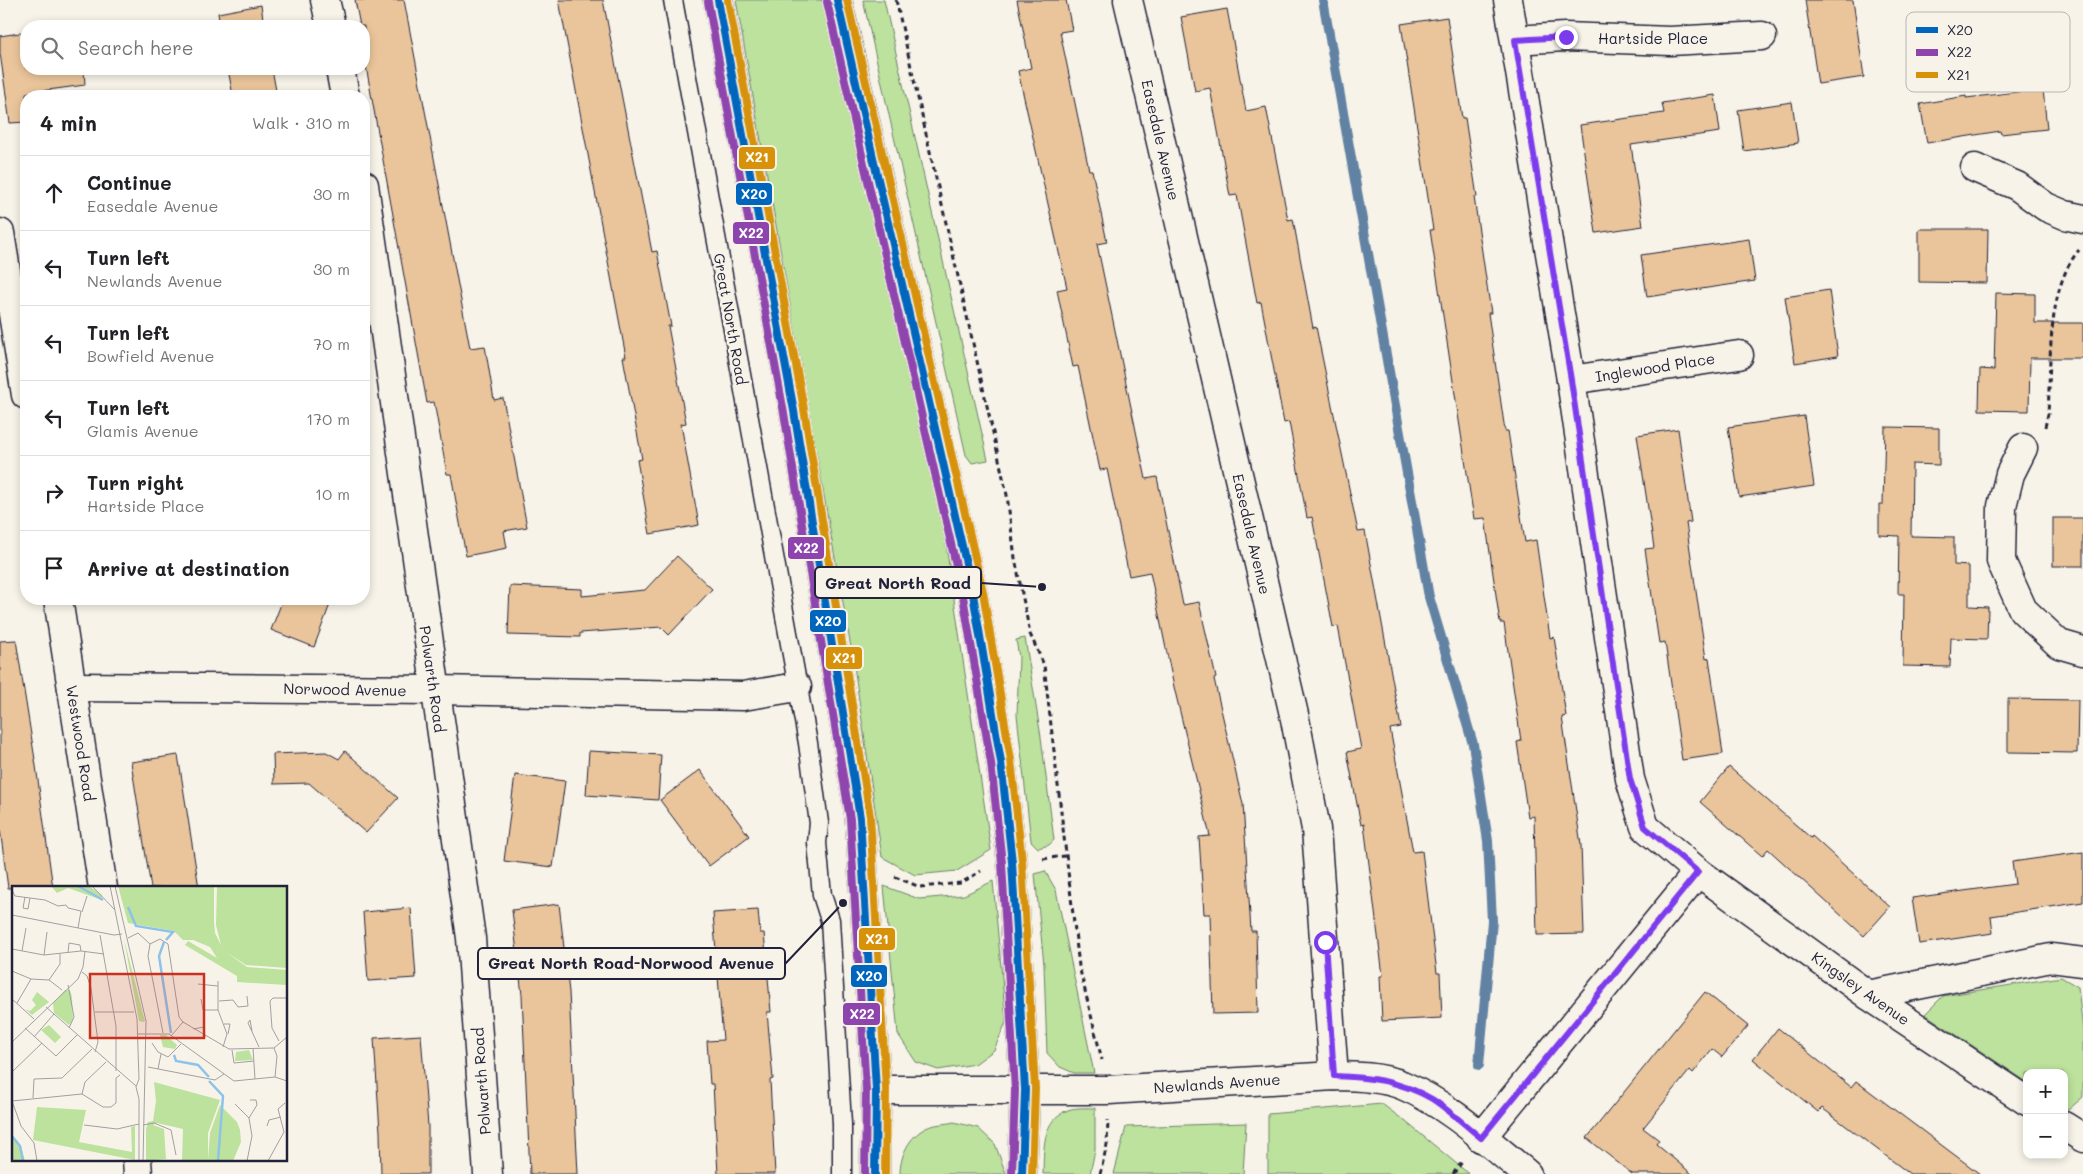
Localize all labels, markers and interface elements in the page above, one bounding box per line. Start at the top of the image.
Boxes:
legend [1906,12,2070,92]
search box [20,20,370,75]
text: X20 [1947,20,1973,39]
route end [1555,26,1578,49]
street label: Hartside Place [1598,28,1708,48]
icon: search [38,34,66,62]
text: Search here [78,35,194,60]
text: X22 [1947,42,1972,61]
text: X21 [1947,65,1970,84]
street label: Easedale Avenue [1137,78,1185,202]
text: 4 min [40,109,97,136]
text: Walk · 310 m [252,112,350,133]
line badge: X21 [738,146,776,170]
text: X21 [745,147,769,166]
text: Continue [87,170,172,195]
icon: ahead [40,179,68,207]
line badge: X20 [735,182,773,206]
text: 30 m [313,183,350,204]
text: X20 [741,184,767,203]
text: Easedale Avenue [87,195,218,216]
line badge: X22 [732,221,770,245]
text: X22 [738,223,764,242]
text: Turn left [87,245,170,270]
street label: Great North Road [710,252,752,386]
icon: left [40,254,68,282]
text: 30 m [313,258,350,279]
text: Newlands Avenue [87,270,222,291]
text: Turn left [87,320,170,345]
icon: left [40,329,68,357]
text: 70 m [313,333,350,354]
text: Bowfield Avenue [87,345,215,366]
street label: Inglewood Place [1594,348,1716,386]
text: Turn left [87,395,170,420]
icon: left [40,404,68,432]
text: 170 m [306,408,350,429]
text: Glamis Avenue [87,420,199,441]
text: Turn right [87,470,184,495]
street label: Easedale Avenue [1228,472,1276,596]
icon: right [40,479,68,507]
text: 10 m [315,483,350,504]
text: Hartside Place [87,495,204,516]
line badge: X22 [787,536,825,560]
text: X22 [793,538,819,557]
icon: arrive [40,554,68,582]
text: Arrive at destination [87,556,290,581]
callout: Great North Road [815,567,981,598]
text: Great North Road [825,572,971,593]
line badge: X20 [809,609,847,633]
text: X20 [815,611,841,630]
street label: Polwarth Road [416,624,450,734]
line badge: X21 [825,646,863,670]
text: X21 [832,648,856,667]
street label: Norwood Avenue [283,678,407,700]
street label: Westwood Road [62,683,100,803]
inset map [12,886,288,1162]
line badge: X21 [858,927,896,951]
text: X21 [865,929,889,948]
route start [1314,931,1337,954]
street label: Kingsley Avenue [1808,947,1914,1029]
callout: Great North Road-Norwood Avenue [478,948,785,979]
text: Great North Road-Norwood Avenue [488,952,774,973]
line badge: X20 [850,964,888,988]
text: X20 [856,966,882,985]
line badge: X22 [842,1002,881,1026]
text: X22 [849,1004,875,1023]
street label: Polwarth Road [467,1027,495,1135]
street label: Newlands Avenue [1153,1069,1281,1097]
map controls [2023,1069,2068,1159]
button: + [2023,1069,2068,1114]
button: − [2023,1114,2068,1159]

